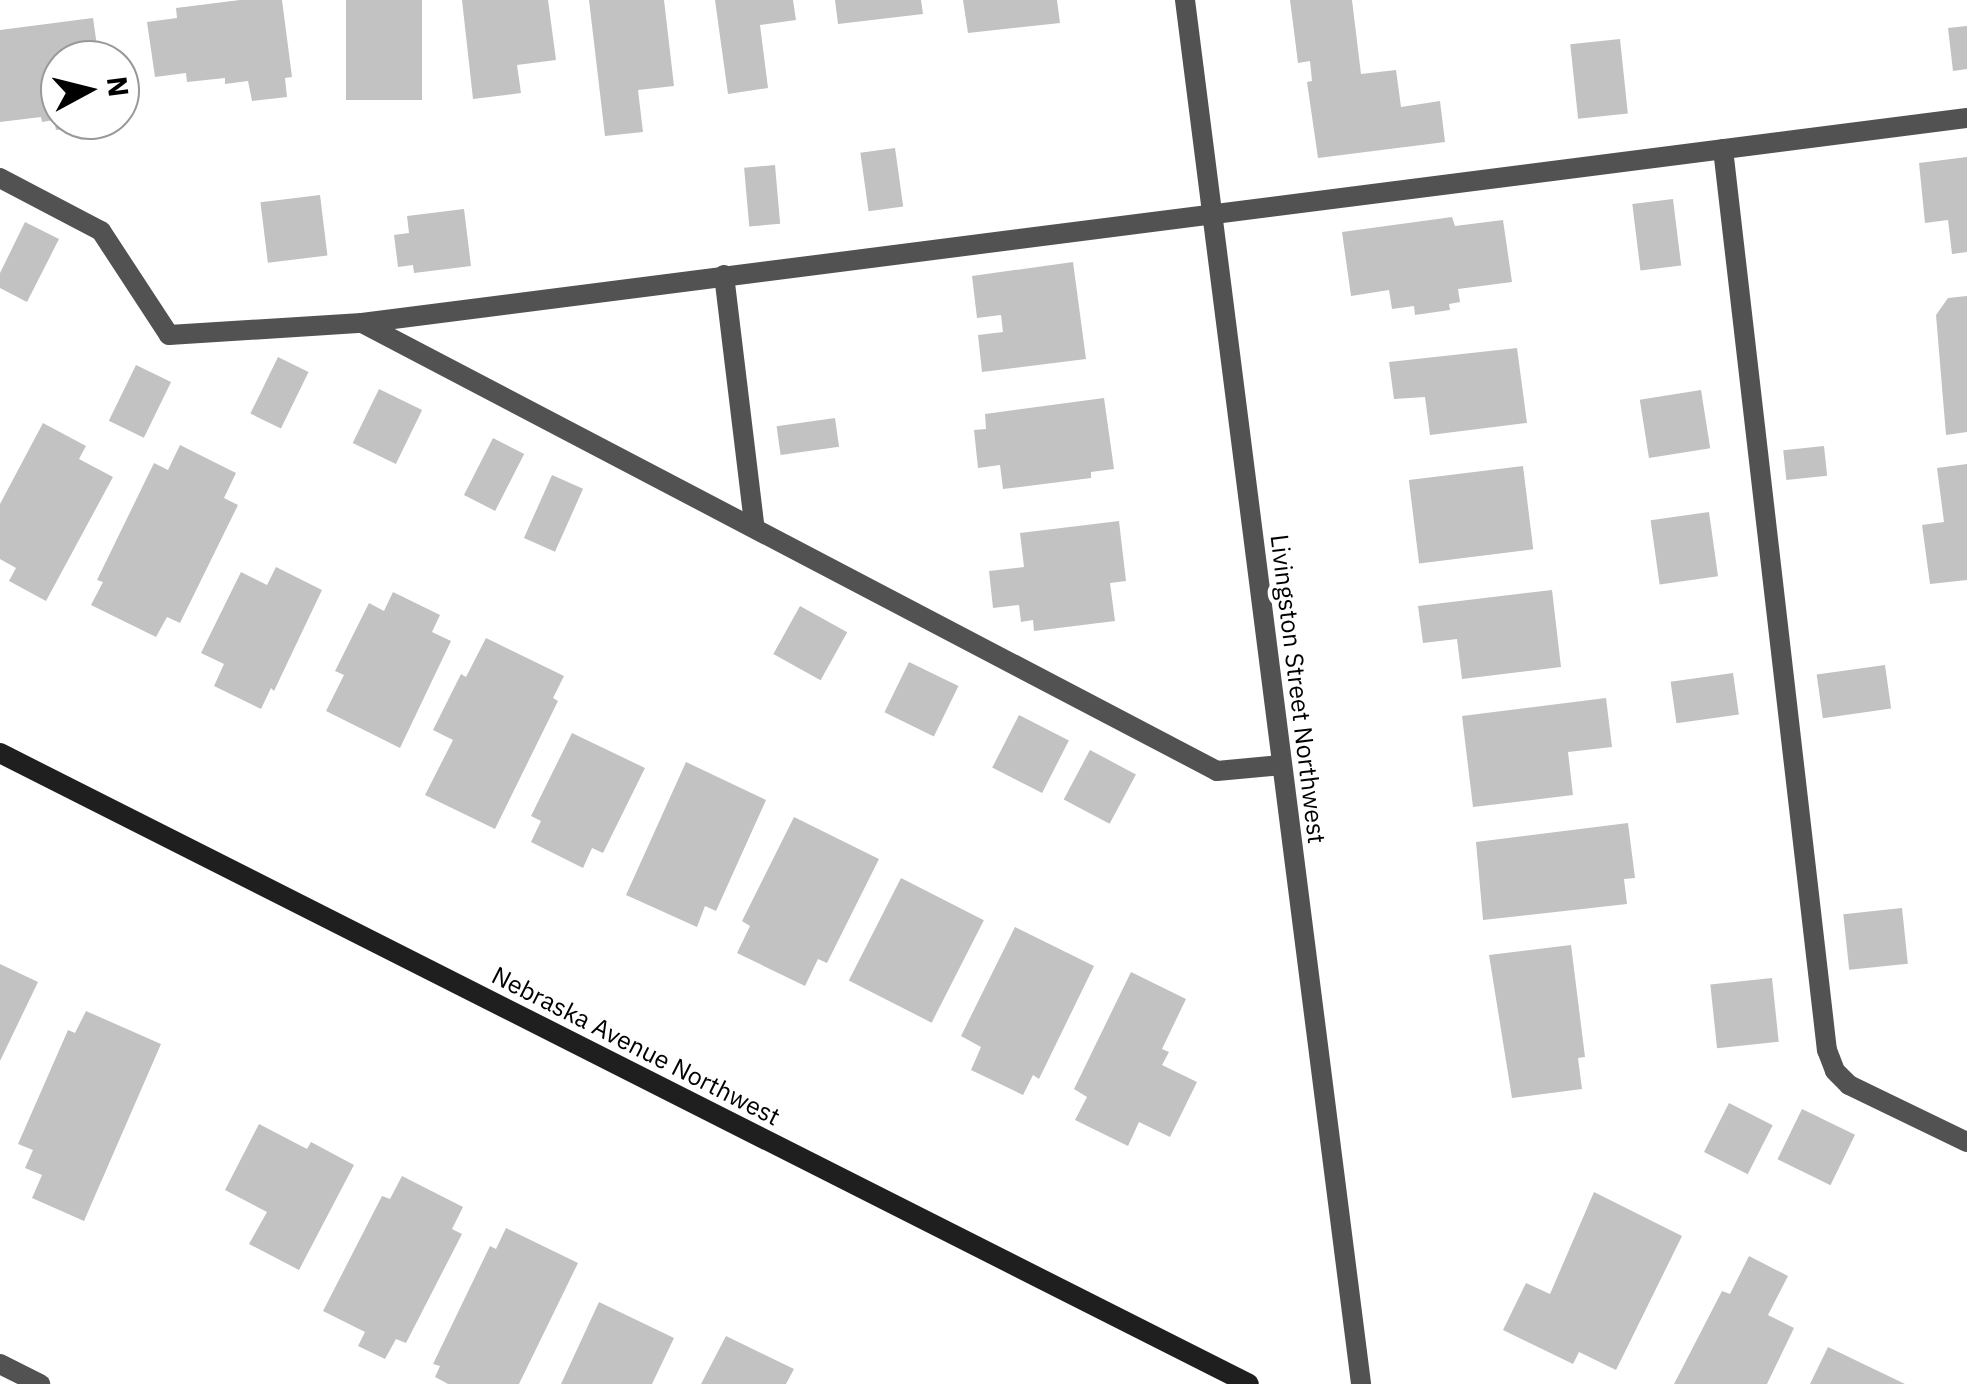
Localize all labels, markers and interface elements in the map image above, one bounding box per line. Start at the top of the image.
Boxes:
north arrow [40,40,140,140]
text: N [99,74,138,99]
street label: Livingston Street Northwest [1264,533,1332,845]
street label: Nebraska Avenue Northwest [487,960,785,1132]

